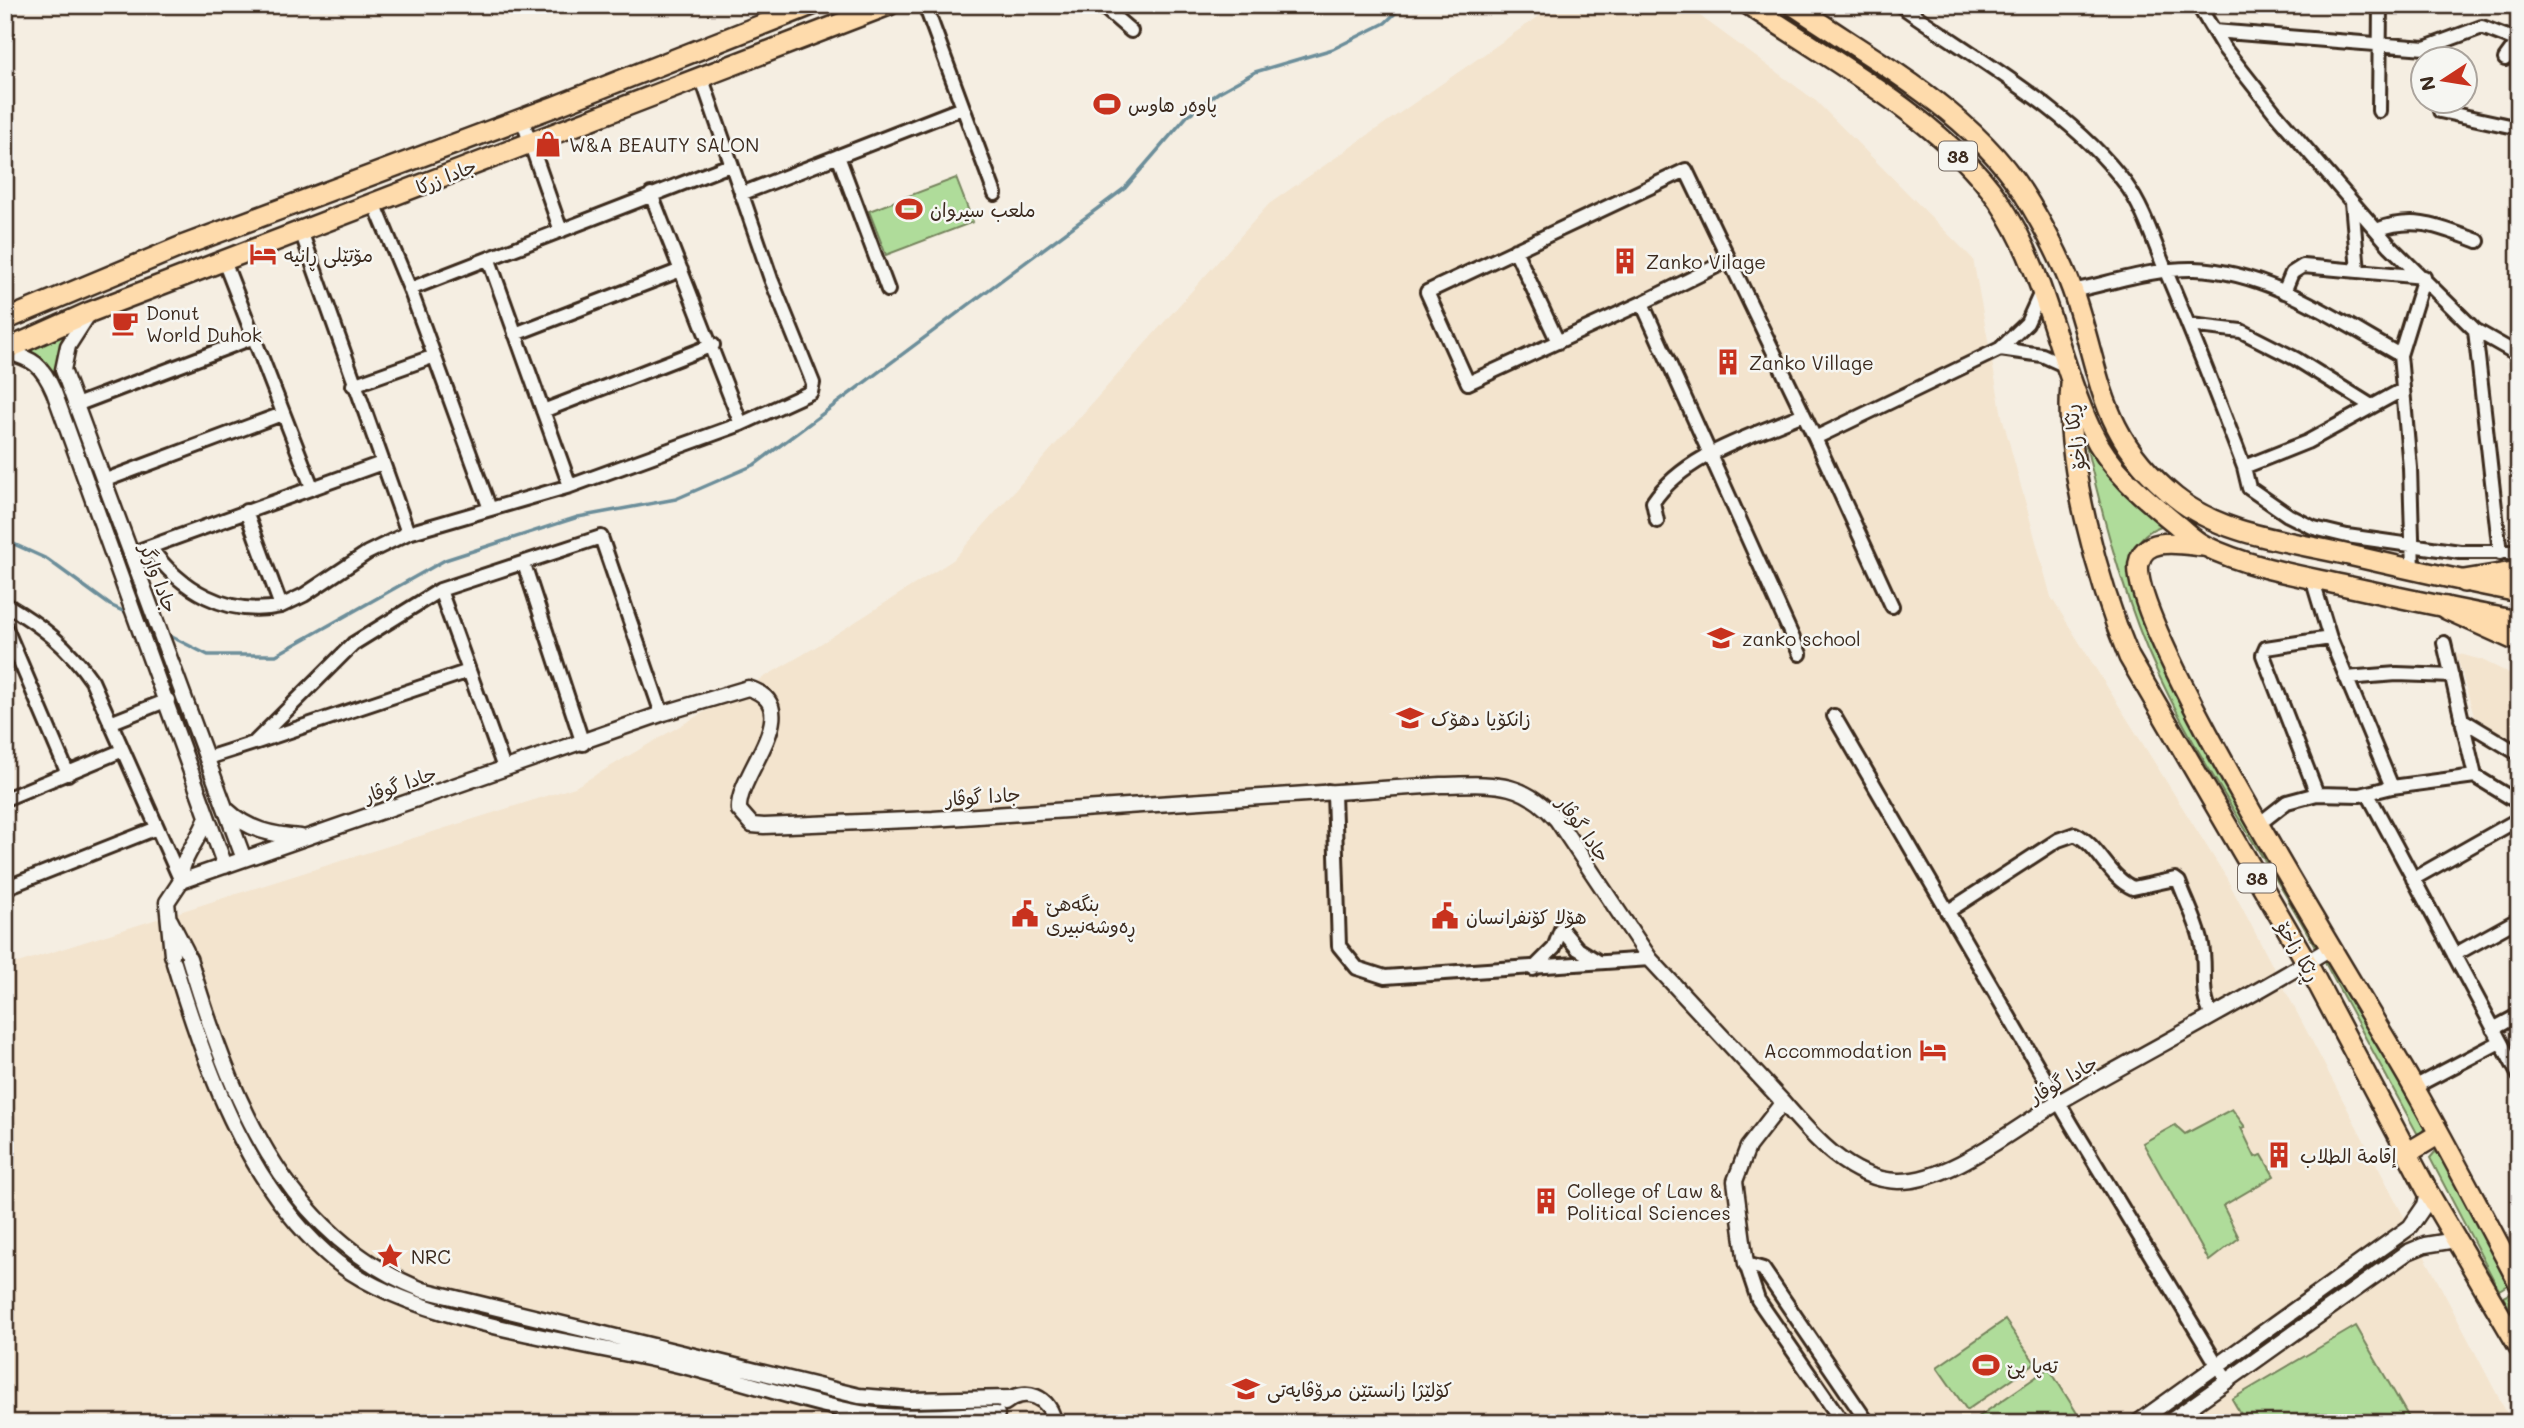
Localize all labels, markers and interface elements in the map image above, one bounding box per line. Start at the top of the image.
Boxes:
north arrow [2408,46,2478,116]
text: N [2413,74,2441,93]
sports icon: پاوەر هاوس [1092,89,1122,119]
place label: پاوەر هاوس [1128,92,1217,118]
shop icon: W&A BEAUTY SALON [533,129,563,159]
place label: W&A BEAUTY SALON [569,132,759,157]
road number: 38 [1939,141,1977,170]
street label: جادا زرکا [412,153,480,199]
sports icon: ملعب سيروان [894,194,924,224]
place label: ملعب سيروان [930,197,1036,222]
hotel icon: مۆتێلی ڕانیە [248,239,278,269]
place label: مۆتێلی ڕانیە [284,242,373,272]
building icon: Zanko Vilage [1610,246,1640,276]
place label: Zanko Vilage [1646,249,1766,274]
place label: Donut World Duhok [146,300,262,347]
cafe icon: Donut World Duhok [110,308,140,338]
building icon: Zanko Village [1713,347,1743,377]
place label: Zanko Village [1749,350,1874,375]
street label: ڕێکا زاخۆ [2058,402,2096,473]
street label: جادا وارگر [134,538,184,616]
school or university icon: zanko school [1706,623,1736,653]
place label: zanko school [1742,626,1861,651]
school or university icon: زانکۆیا دهۆک [1395,703,1425,733]
place label: زانکۆیا دهۆک [1431,706,1531,731]
street label: جادا گوڤار [359,760,440,809]
street label: جادا گوڤار [943,781,1021,811]
street label: جادا گوڤار [1551,790,1616,867]
road number: 38 [2238,864,2276,892]
place label: بنگه‌هێ ڕه‌وشه‌نبیرى [1046,891,1136,943]
public building icon: بنگه‌هێ ڕه‌وشه‌نبیرى [1010,899,1040,929]
public building icon: هۆلا كۆنفرانسان [1430,901,1460,931]
place label: هۆلا كۆنفرانسان [1466,904,1587,929]
street label: ڕێکا زاخۆ [2266,915,2326,988]
hotel icon: Accommodation [1918,1035,1948,1065]
place label: Accommodation [1764,1038,1912,1063]
street label: جادا گوڤار [2022,1049,2102,1110]
building icon: إقامة الطلاب [2264,1140,2294,1170]
place label: إقامة الطلاب [2300,1143,2397,1168]
place label: College of Law & Political Sciences [1567,1178,1731,1225]
building icon: College of Law & Political Sciences [1531,1186,1561,1216]
place icon: NRC [375,1241,405,1271]
place label: NRC [411,1244,451,1269]
sports icon: تەپا پێ [1971,1350,2001,1380]
place label: تەپا پێ [2007,1353,2059,1379]
school or university icon: كۆلێژا زانستێن مرۆڤایەتی [1231,1374,1261,1404]
place label: كۆلێژا زانستێن مرۆڤایەتی [1267,1377,1452,1403]

